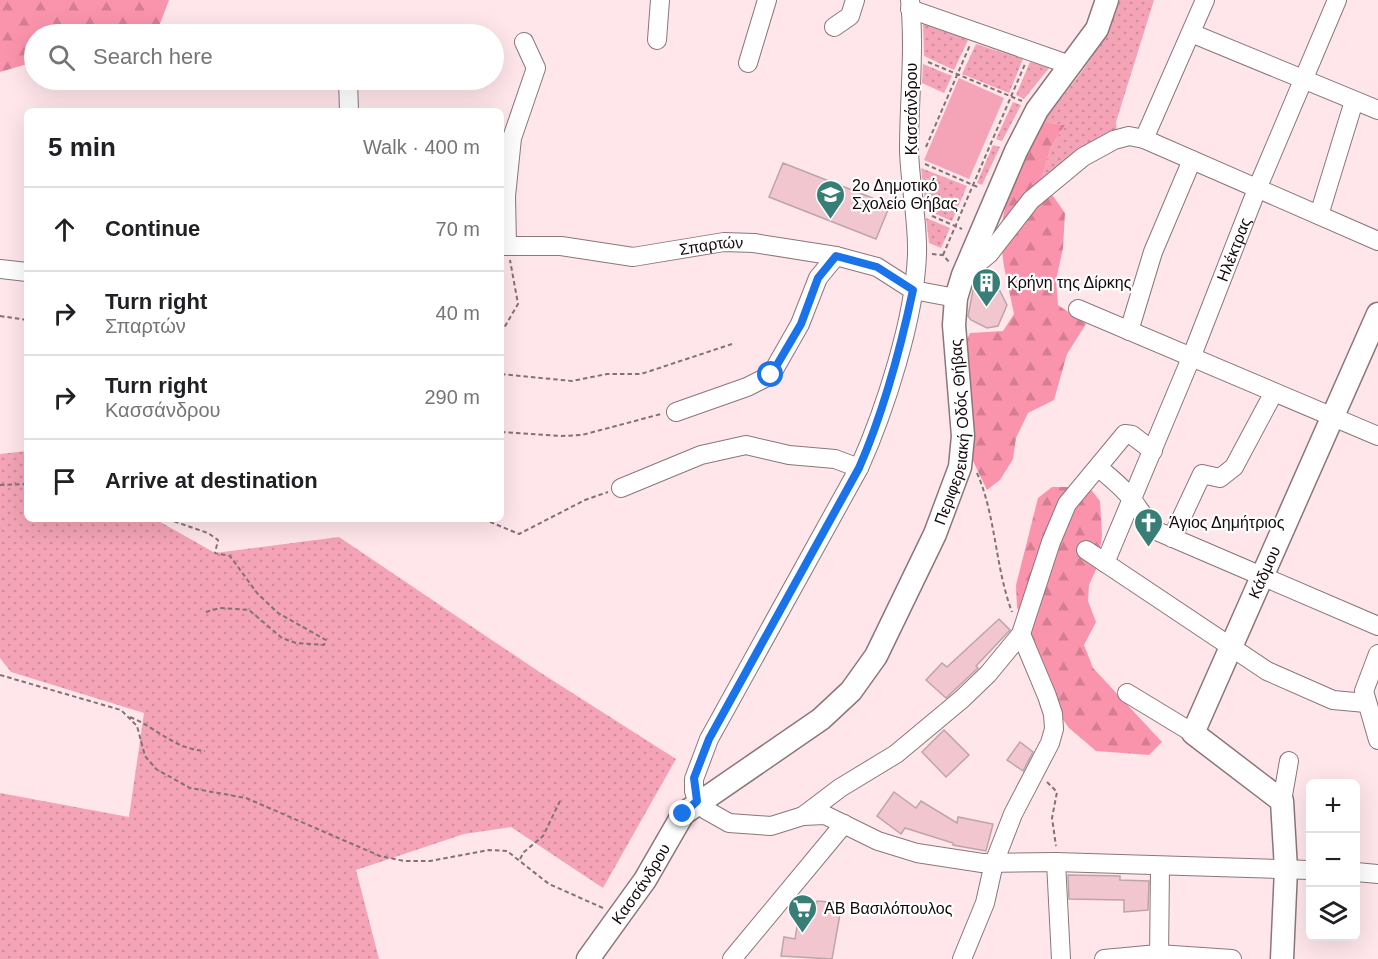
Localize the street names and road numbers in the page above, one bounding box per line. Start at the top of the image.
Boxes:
street label: Κασσάνδρου [903,63,920,155]
street label: Ηλέκτρας [1213,215,1254,284]
street label: Σπαρτών [678,233,744,258]
street label: Περιφερειακή Οδός Θήβας [931,338,972,527]
street label: Κάδμου [1245,543,1283,601]
street label: Κασσάνδρου [608,840,673,927]

